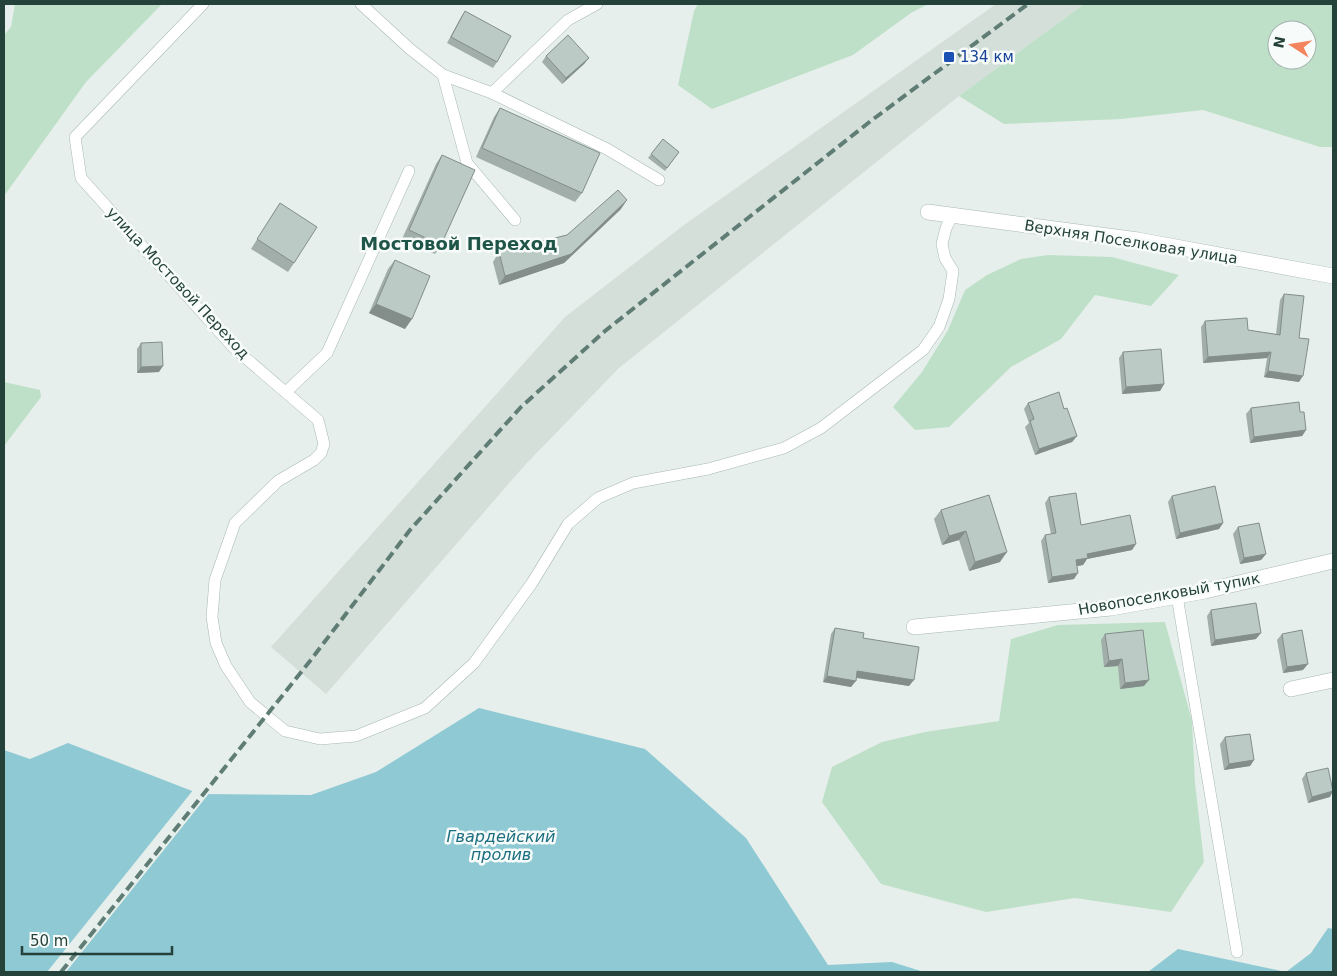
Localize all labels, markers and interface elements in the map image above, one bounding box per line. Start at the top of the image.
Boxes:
north arrow [1267,20,1317,70]
text: N [1270,35,1288,50]
place label: 134 км [960,48,1014,66]
marker: 134 км [942,50,956,64]
street label: улица Мостовой Переход [103,203,253,363]
street label: Верхняя Поселковая улица [1023,216,1239,268]
district label: Мостовой Переход [360,233,558,254]
street label: Новопоселковый тупик [1077,569,1261,619]
water label: Гвардейский пролив [447,827,555,864]
scale bar [22,924,172,956]
text: 50 m [30,932,68,950]

